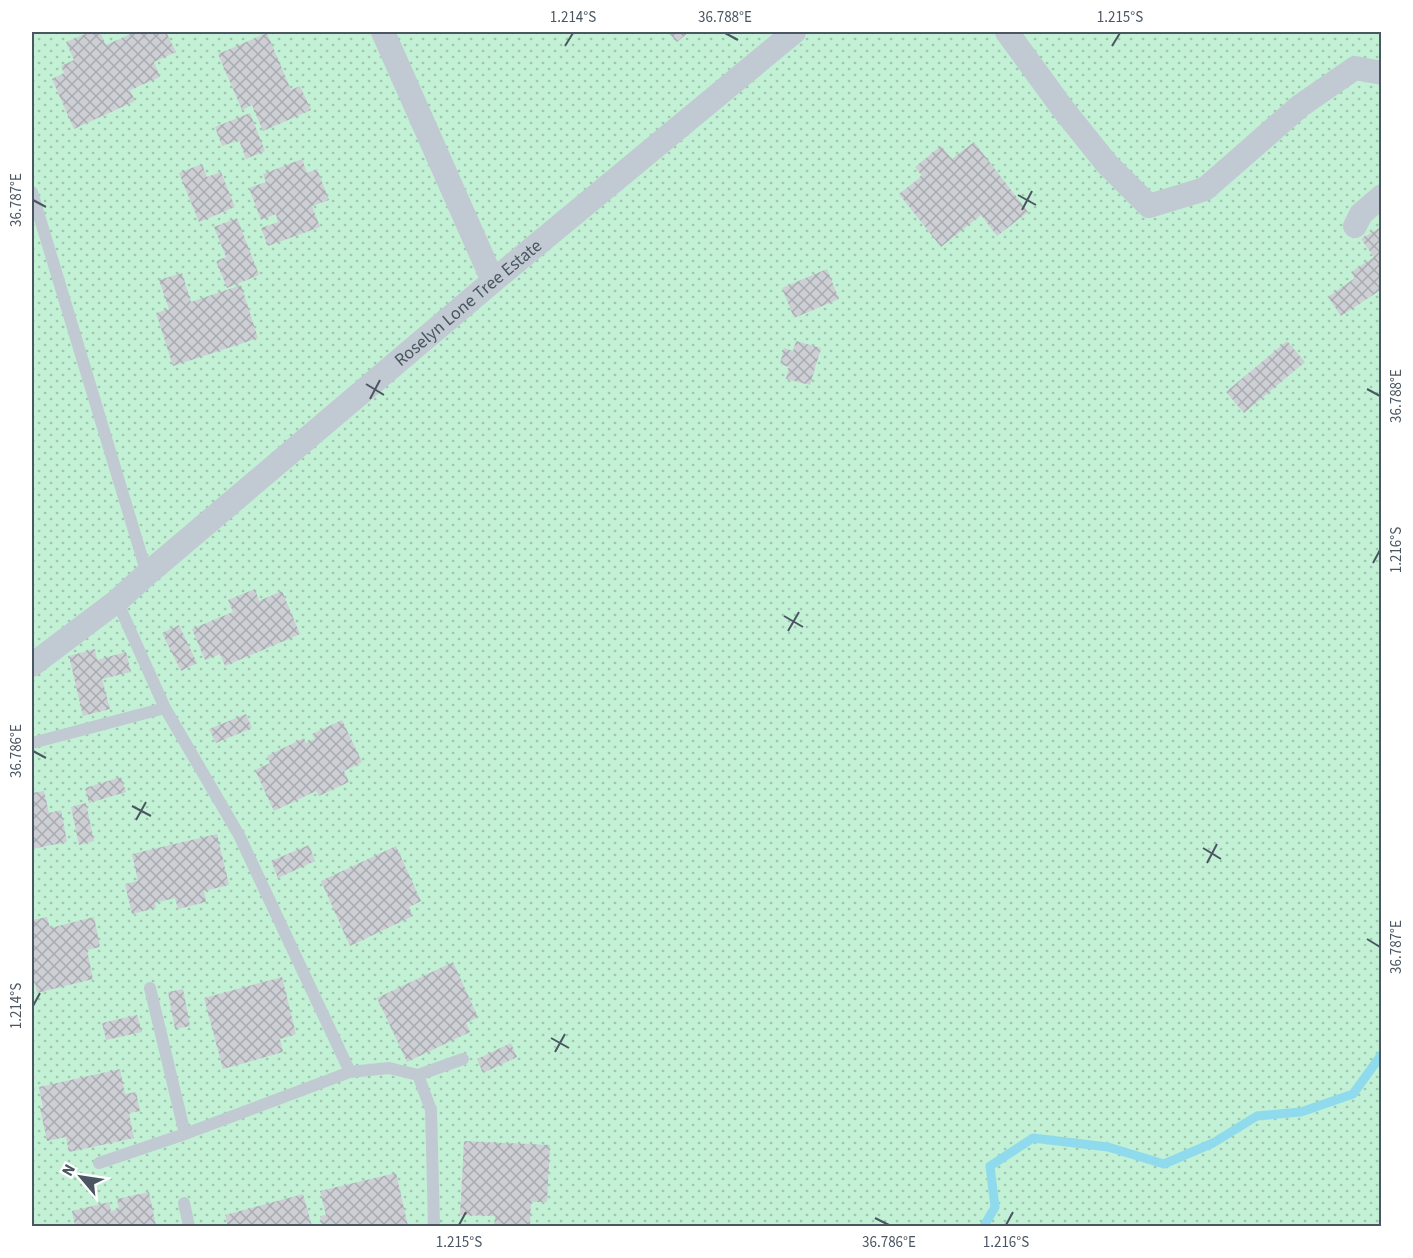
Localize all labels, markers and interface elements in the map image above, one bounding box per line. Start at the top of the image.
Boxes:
text: 1.214°S [550,7,596,28]
text: 36.788°E [698,7,752,28]
text: 1.215°S [1097,7,1143,28]
text: 36.787°E [6,173,27,227]
street label: Roselyn Lone Tree Estate [389,233,547,372]
text: 36.788°E [1386,369,1407,423]
text: 1.216°S [1386,527,1407,573]
text: 36.786°E [6,724,27,778]
text: 36.787°E [1386,920,1407,974]
text: 1.214°S [6,983,27,1029]
north arrow [51,1147,111,1207]
text: N [57,1160,81,1180]
text: 1.215°S [436,1232,482,1253]
text: 36.786°E [862,1232,916,1253]
text: 1.216°S [983,1232,1029,1253]

